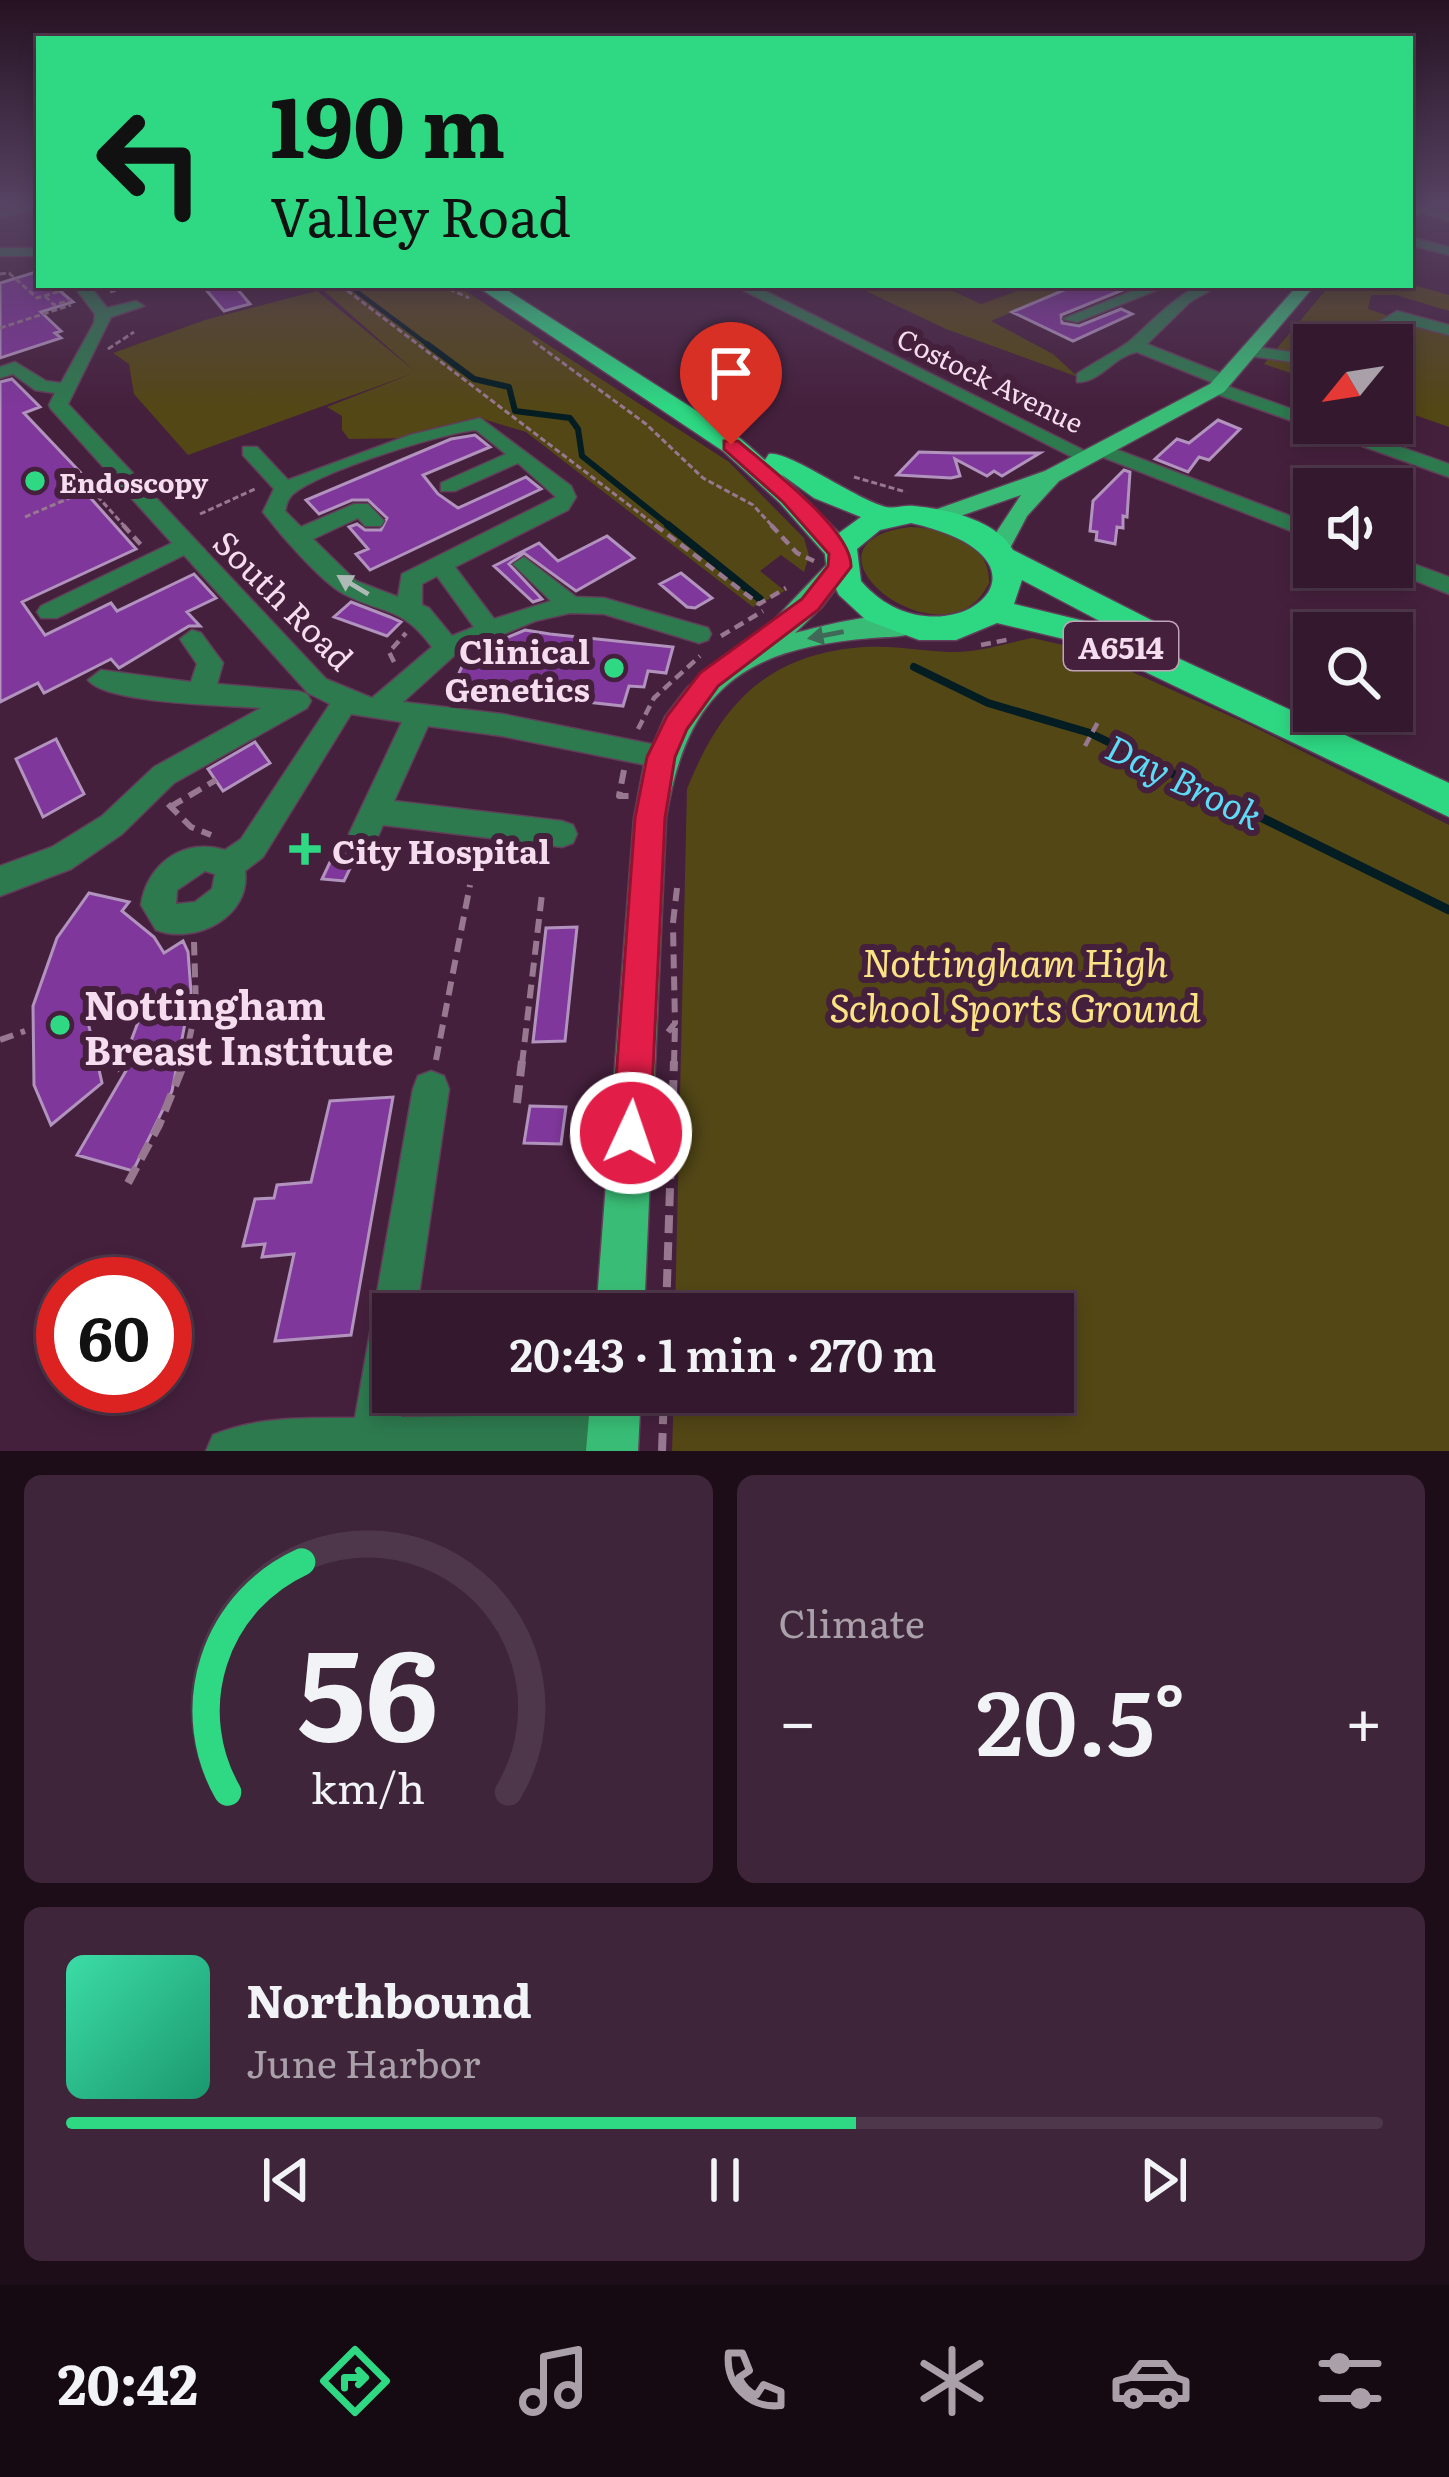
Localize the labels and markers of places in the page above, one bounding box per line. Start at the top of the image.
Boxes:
pin [680,322,782,445]
place label: Endoscopy [59,461,209,501]
marker: Endoscopy [22,468,48,494]
place label: Clinical Genetics [445,625,590,712]
marker: Clinical Genetics [601,655,627,681]
place label: City Hospital [332,825,550,874]
marker: City Hospital [289,833,321,865]
place label: Nottingham Breast Institute [84,974,394,1077]
marker: Nottingham Breast Institute [47,1012,73,1038]

